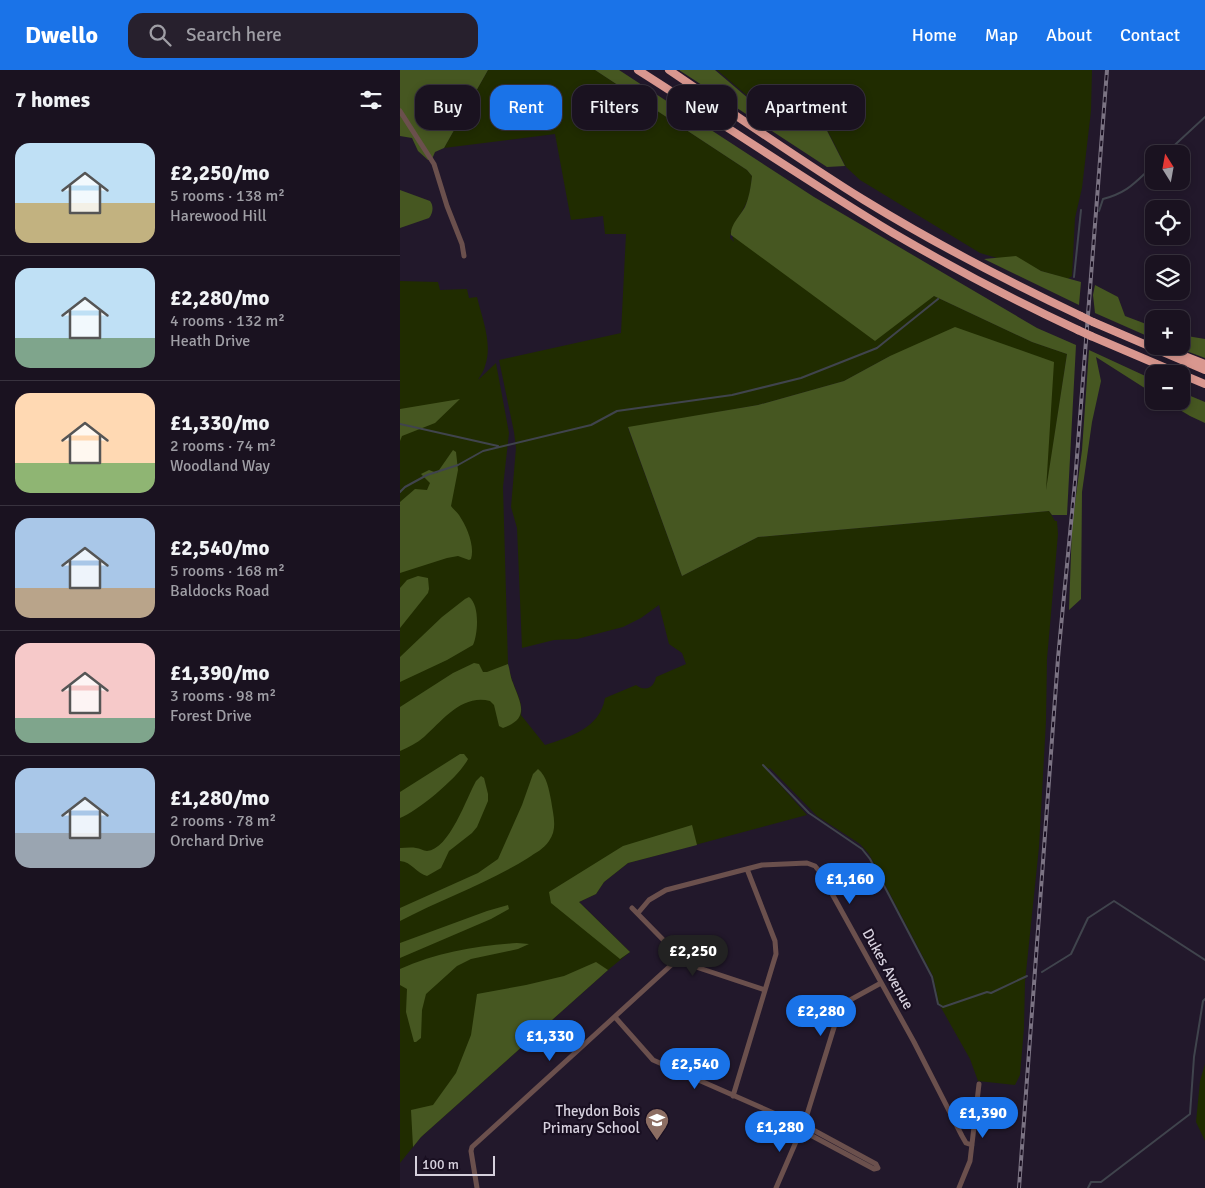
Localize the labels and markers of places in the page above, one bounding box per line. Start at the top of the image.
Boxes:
pin: £1,160 [809,862,891,905]
pin: £2,250 [652,934,734,977]
pin: £2,280 [780,994,862,1037]
pin: £1,330 [509,1020,591,1062]
pin: £2,540 [654,1048,736,1090]
pin: £1,390 [942,1096,1024,1139]
place label: Theydon Bois Primary School [543,1102,640,1137]
school or university icon: Theydon Bois Primary School [644,1107,670,1141]
pin: £1,280 [739,1110,821,1153]

